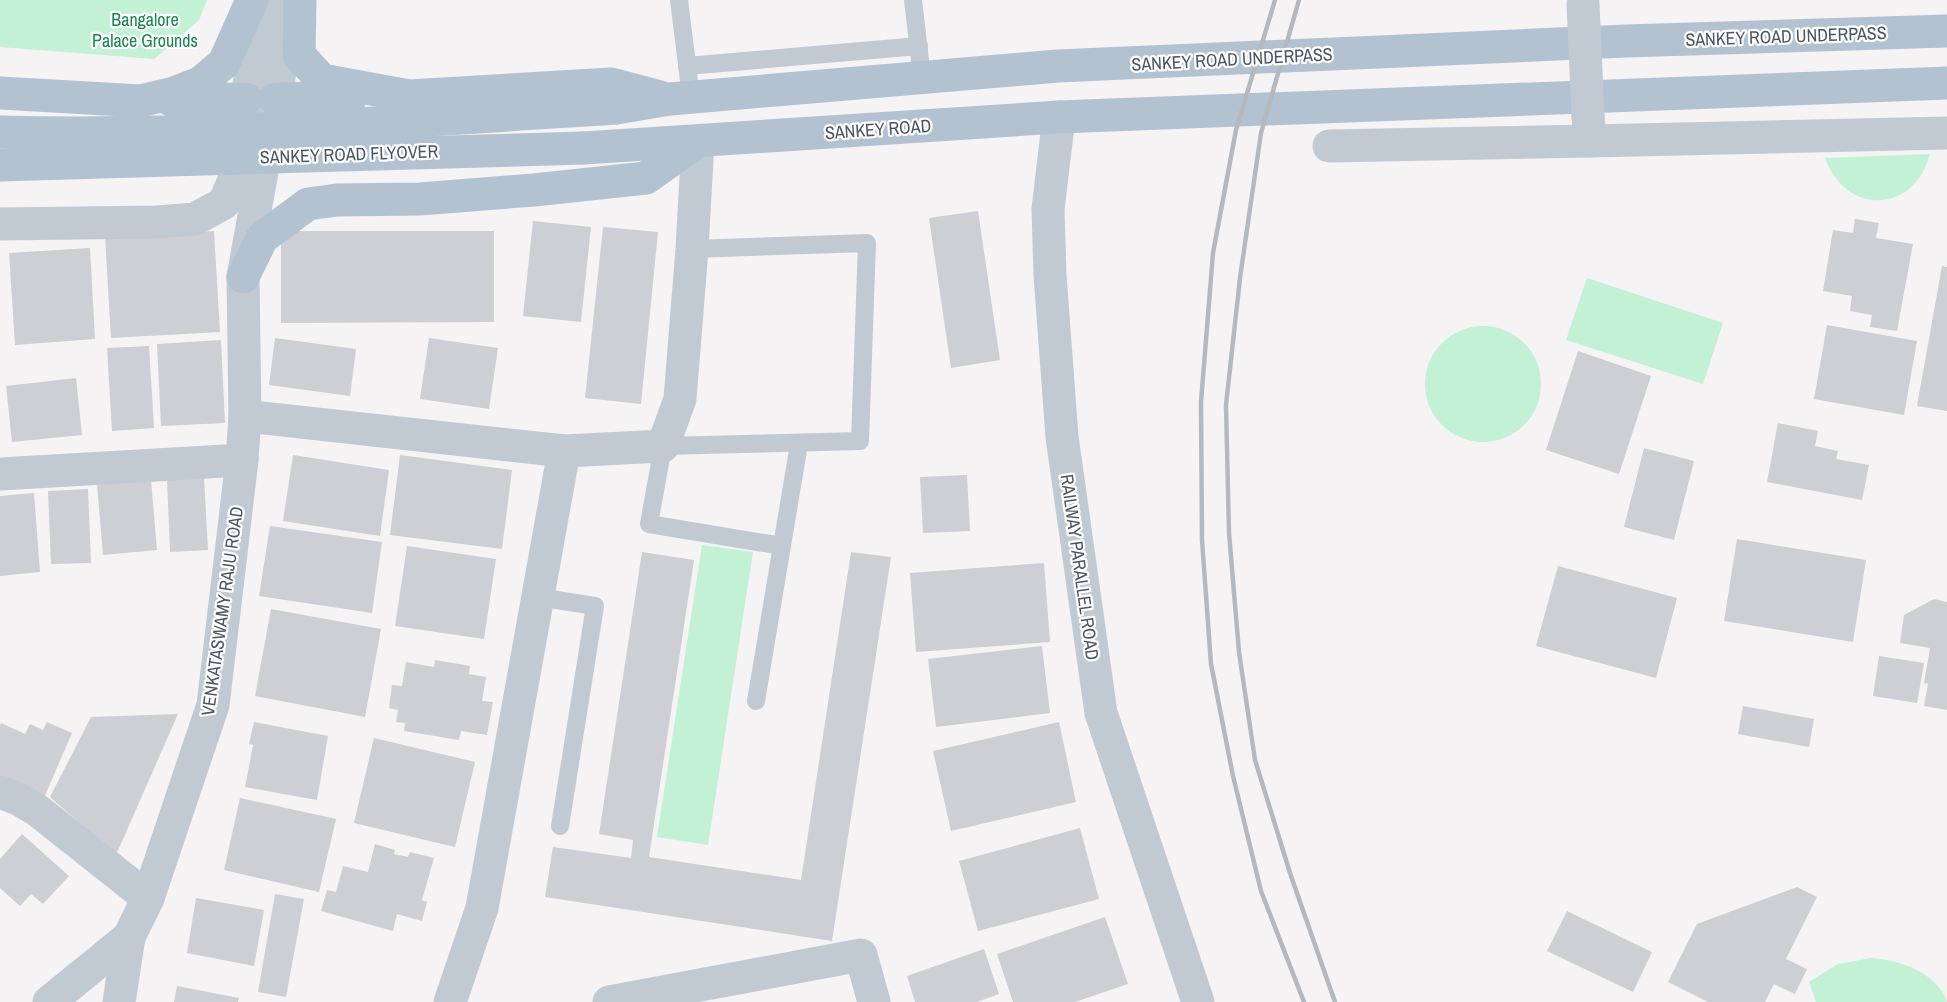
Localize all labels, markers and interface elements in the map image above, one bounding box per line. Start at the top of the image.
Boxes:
park label: Bangalore Palace Grounds [92,7,198,53]
street label: SANKEY ROAD UNDERPASS [1685,20,1887,52]
street label: SANKEY ROAD UNDERPASS [1131,41,1333,77]
street label: SANKEY ROAD [824,113,932,145]
street label: SANKEY ROAD FLYOVER [259,138,439,170]
street label: RAILWAY PARALLEL ROAD [1055,472,1105,662]
street label: VENKATASWAMY RAJU ROAD [195,505,249,717]

